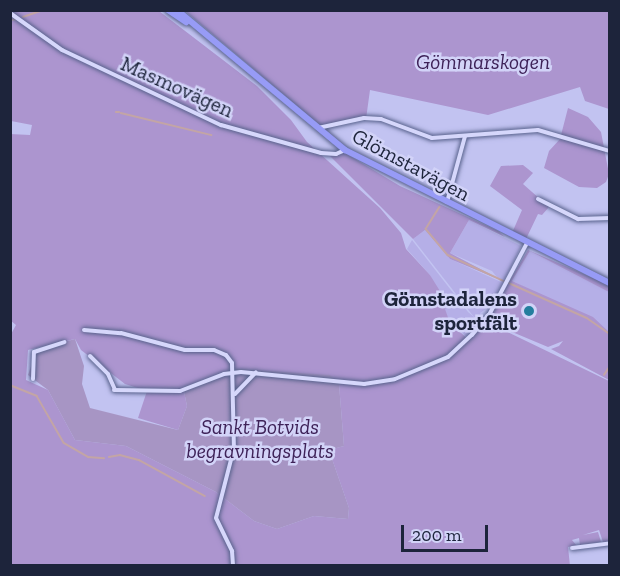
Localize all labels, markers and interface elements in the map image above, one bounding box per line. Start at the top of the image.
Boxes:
park label: Gömmarskogen [416,49,550,75]
street label: Masmovägen [117,51,237,123]
street label: Glömstavägen [348,123,474,207]
place label: Gömstadalens sportfält [384,286,517,336]
marker: Gömstadalens sportfält [522,304,536,318]
park label: Sankt Botvids begravningsplats [186,414,334,464]
scale bar [404,513,491,551]
text: 200 m [412,524,462,546]

